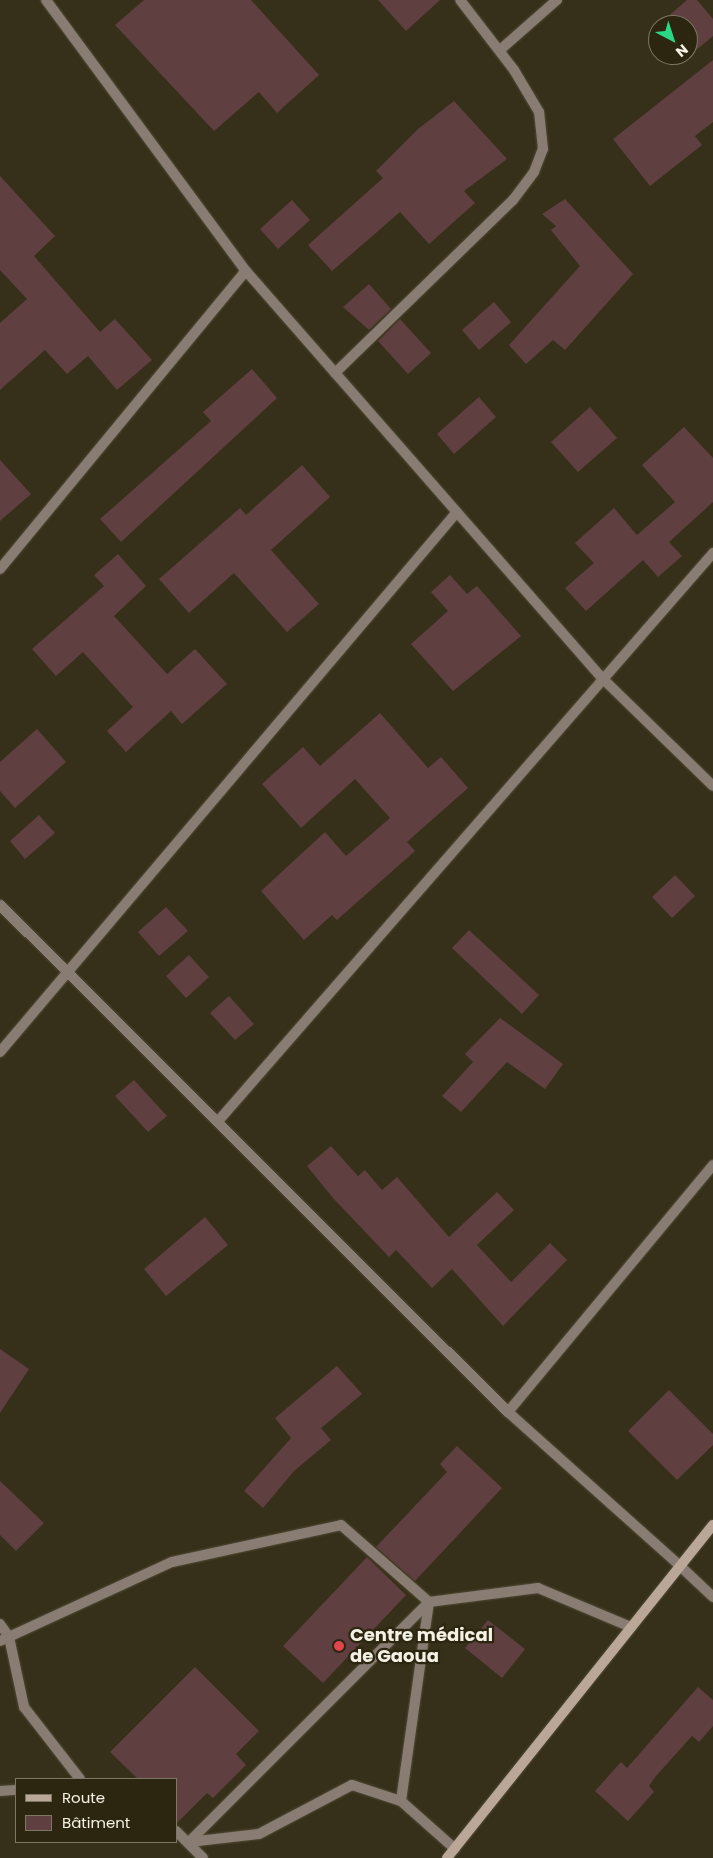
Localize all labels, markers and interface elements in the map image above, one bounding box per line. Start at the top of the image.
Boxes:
north arrow [648,15,698,65]
text: N [672,40,692,62]
place label: Centre médical de Gaoua [350,1625,493,1668]
marker: Centre médical de Gaoua [332,1639,346,1653]
legend [15,1778,178,1843]
text: Route [62,1787,105,1808]
text: Bâtiment [62,1812,130,1833]

